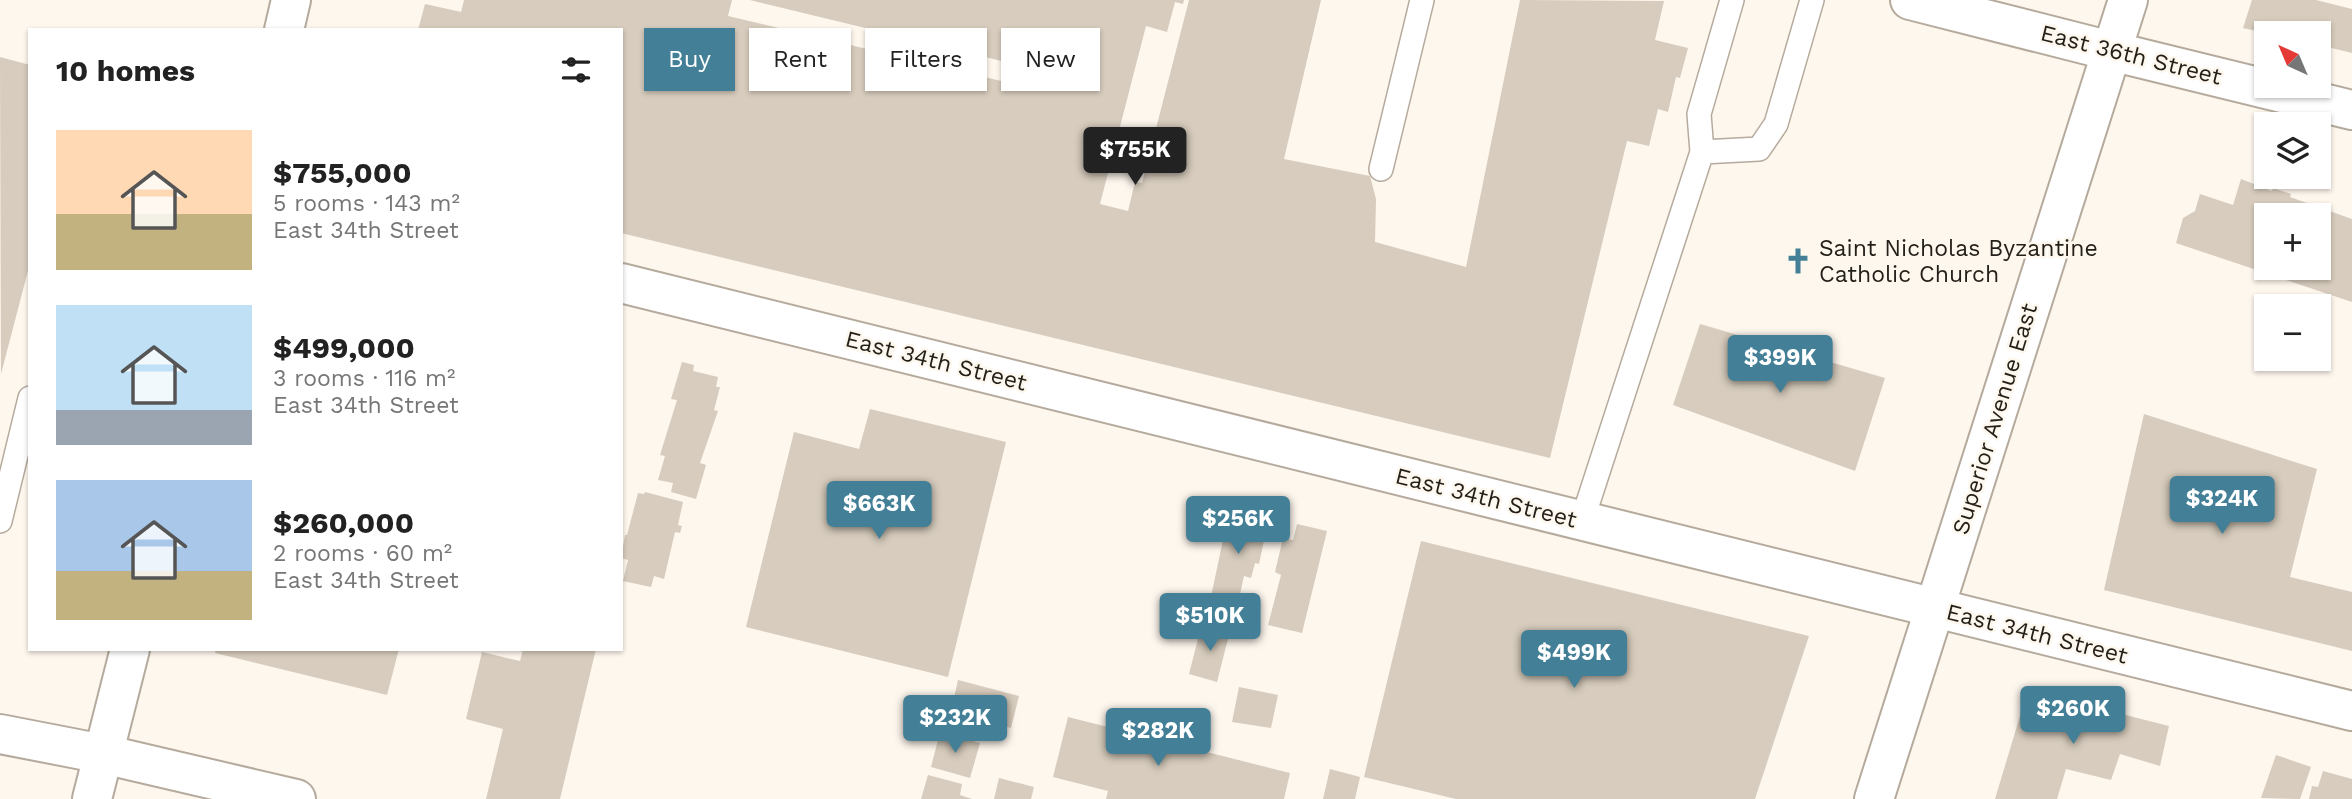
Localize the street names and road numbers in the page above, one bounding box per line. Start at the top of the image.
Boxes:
street label: East 36th Street [2038,19,2225,91]
street label: Superior Avenue East [1947,300,2043,538]
street label: East 34th Street [843,325,1030,397]
street label: East 34th Street [1393,462,1580,534]
street label: East 34th Street [1944,598,2131,670]

